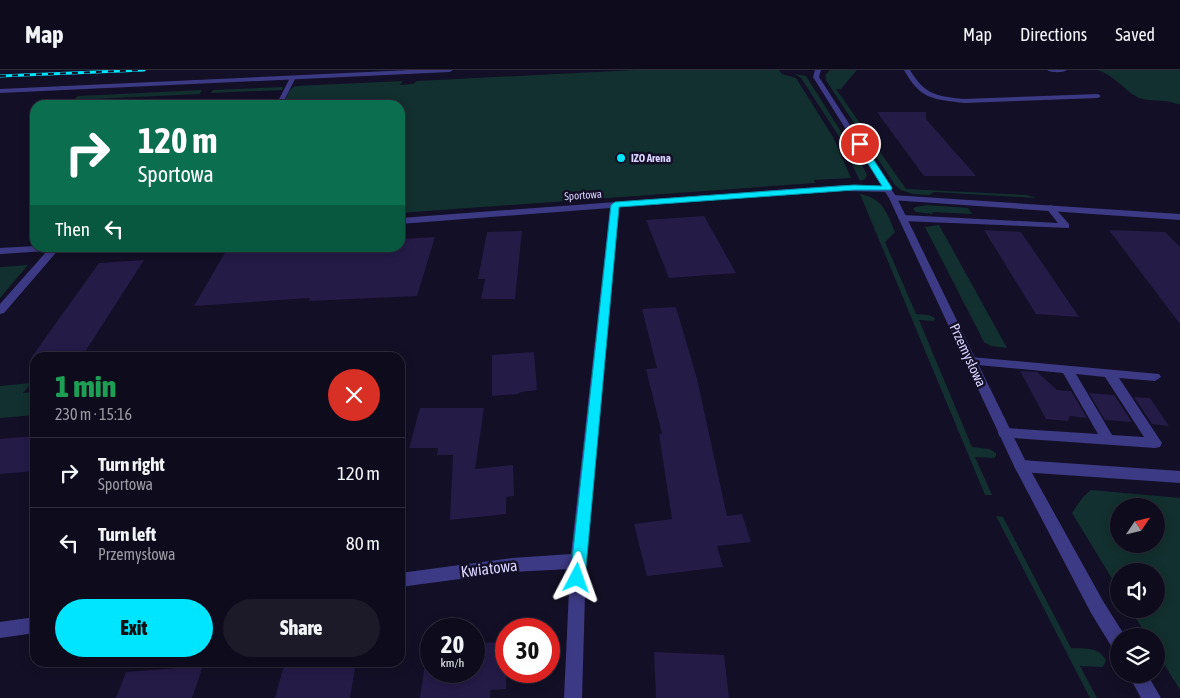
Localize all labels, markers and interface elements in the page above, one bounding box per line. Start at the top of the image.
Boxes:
text: Map [25,21,64,48]
text: Map [963,24,992,45]
text: Directions [1020,24,1087,45]
text: Saved [1115,24,1155,45]
icon: right [55,120,120,185]
text: 120 m [138,120,217,160]
pin [839,123,881,165]
icon: arrive [846,130,874,158]
marker: IZO Arena [615,152,627,164]
place label: IZO Arena [631,152,671,164]
text: Sportowa [138,161,214,187]
street label: Sportowa [564,188,602,202]
icon: left [100,215,128,243]
text: Then [55,218,90,240]
street label: Przemysłowa [946,321,990,389]
text: 1 min [55,369,116,403]
button: close [328,369,380,421]
text: 230 m · 15:16 [55,405,132,423]
text: Turn right [98,453,165,475]
icon: right [55,459,83,487]
text: 120 m [337,462,380,484]
text: Sportowa [98,475,153,493]
north arrow [1110,498,1165,552]
map controls [1110,498,1165,683]
text: Turn left [98,523,156,545]
icon: left [55,529,83,557]
text: 80 m [346,532,380,554]
text: Przemysłowa [98,545,175,563]
position arrow [550,551,602,603]
street label: Kwiatowa [460,556,518,580]
button: sound [1110,563,1165,618]
button: Exit [55,599,213,657]
button: Share [223,599,380,657]
speed limit sign: 30 [495,618,560,683]
button: layers [1110,628,1165,683]
text: 20 [441,630,464,658]
text: km/h [441,656,464,670]

